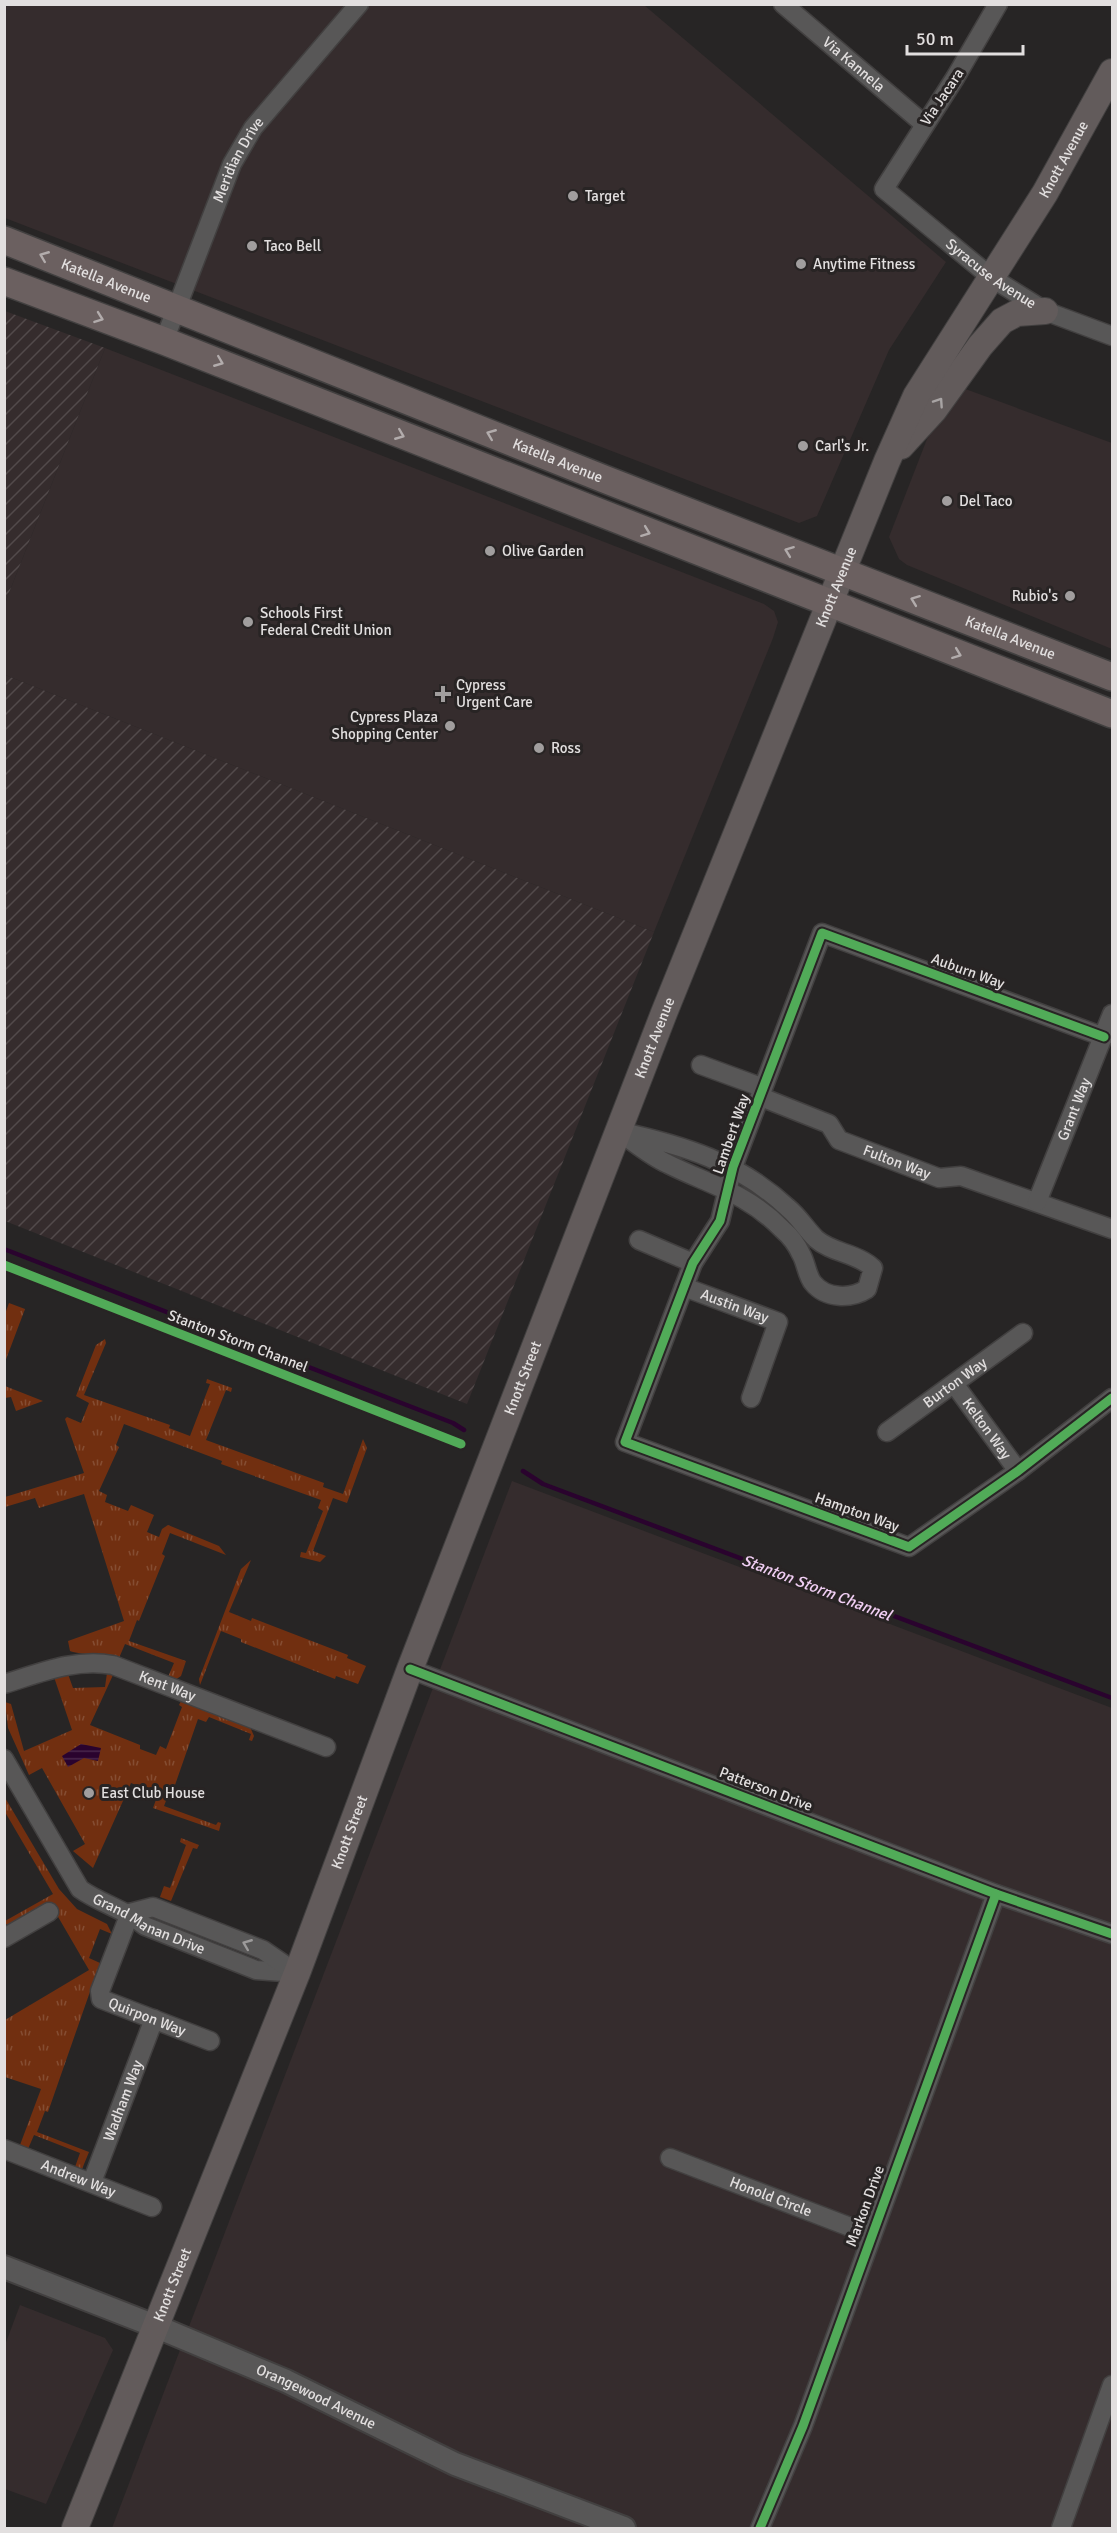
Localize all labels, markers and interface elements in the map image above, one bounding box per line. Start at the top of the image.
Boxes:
scale bar [907,18,1022,56]
text: 50 m [916,28,954,50]
street label: Via Kannela [819,33,889,96]
street label: Via Jacara [916,65,968,129]
street label: Meridian Drive [209,113,268,205]
street label: Knott Avenue [1035,118,1092,201]
place label: Target [585,187,625,205]
marker: Target [566,189,580,203]
street label: Syracuse Avenue [942,235,1040,312]
place label: Taco Bell [264,237,321,255]
marker: Taco Bell [245,239,259,253]
one-way arrow [40,251,51,263]
street label: Katella Avenue [58,255,154,307]
place label: Anytime Fitness [813,255,916,273]
marker: Anytime Fitness [794,257,808,271]
one-way arrow [93,310,104,323]
one-way arrow [213,355,224,368]
one-way arrow [932,397,943,408]
one-way arrow [394,428,405,440]
one-way arrow [486,429,497,441]
street label: Katella Avenue [510,435,605,487]
place label: Carl's Jr. [815,437,869,455]
marker: Carl's Jr. [796,439,810,453]
place label: Del Taco [959,492,1013,510]
marker: Del Taco [940,494,954,508]
one-way arrow [640,525,651,538]
place label: Olive Garden [502,542,584,560]
marker: Olive Garden [483,544,497,558]
street label: Knott Avenue [812,544,860,630]
one-way arrow [785,546,796,558]
place label: Rubio's [1012,587,1058,605]
marker: Rubio's [1063,589,1077,603]
one-way arrow [911,595,921,608]
place label: Schools First Federal Credit Union [260,604,392,639]
street label: Katella Avenue [963,612,1058,663]
marker: Schools First Federal Credit Union [241,615,255,629]
one-way arrow [951,647,962,659]
place label: Cypress Urgent Care [456,676,533,711]
marker: Cypress Urgent Care [434,685,452,703]
place label: Cypress Plaza Shopping Center [332,708,438,743]
marker: Cypress Plaza Shopping Center [443,719,457,733]
place label: Ross [551,739,581,757]
marker: Ross [532,741,546,755]
street label: Auburn Way [929,949,1007,993]
street label: Knott Avenue [631,995,678,1081]
street label: Grant Way [1053,1075,1095,1143]
street label: Lambert Way [709,1092,753,1176]
street label: Fulton Way [861,1141,933,1183]
street label: Austin Way [698,1285,771,1327]
street label: Stanton Storm Channel [165,1306,311,1376]
street label: Knott Street [500,1339,545,1418]
street label: Burton Way [920,1353,990,1412]
street label: Kelton Way [959,1394,1015,1463]
street label: Hampton Way [812,1488,902,1536]
water label: Stanton Storm Channel [739,1550,896,1626]
street label: Kent Way [136,1667,198,1705]
street label: Patterson Drive [717,1763,815,1815]
place label: East Club House [101,1784,205,1802]
marker: East Club House [82,1786,96,1800]
street label: Knott Street [327,1793,371,1872]
street label: Grand Manan Drive [90,1889,208,1958]
one-way arrow [242,1939,253,1951]
street label: Quirpon Way [106,1994,188,2040]
street label: Wadham Way [99,2058,147,2144]
street label: Andrew Way [39,2155,118,2201]
street label: Markon Drive [842,2163,888,2249]
street label: Honold Circle [727,2173,815,2221]
street label: Knott Street [150,2245,195,2324]
street label: Orangewood Avenue [253,2360,379,2433]

